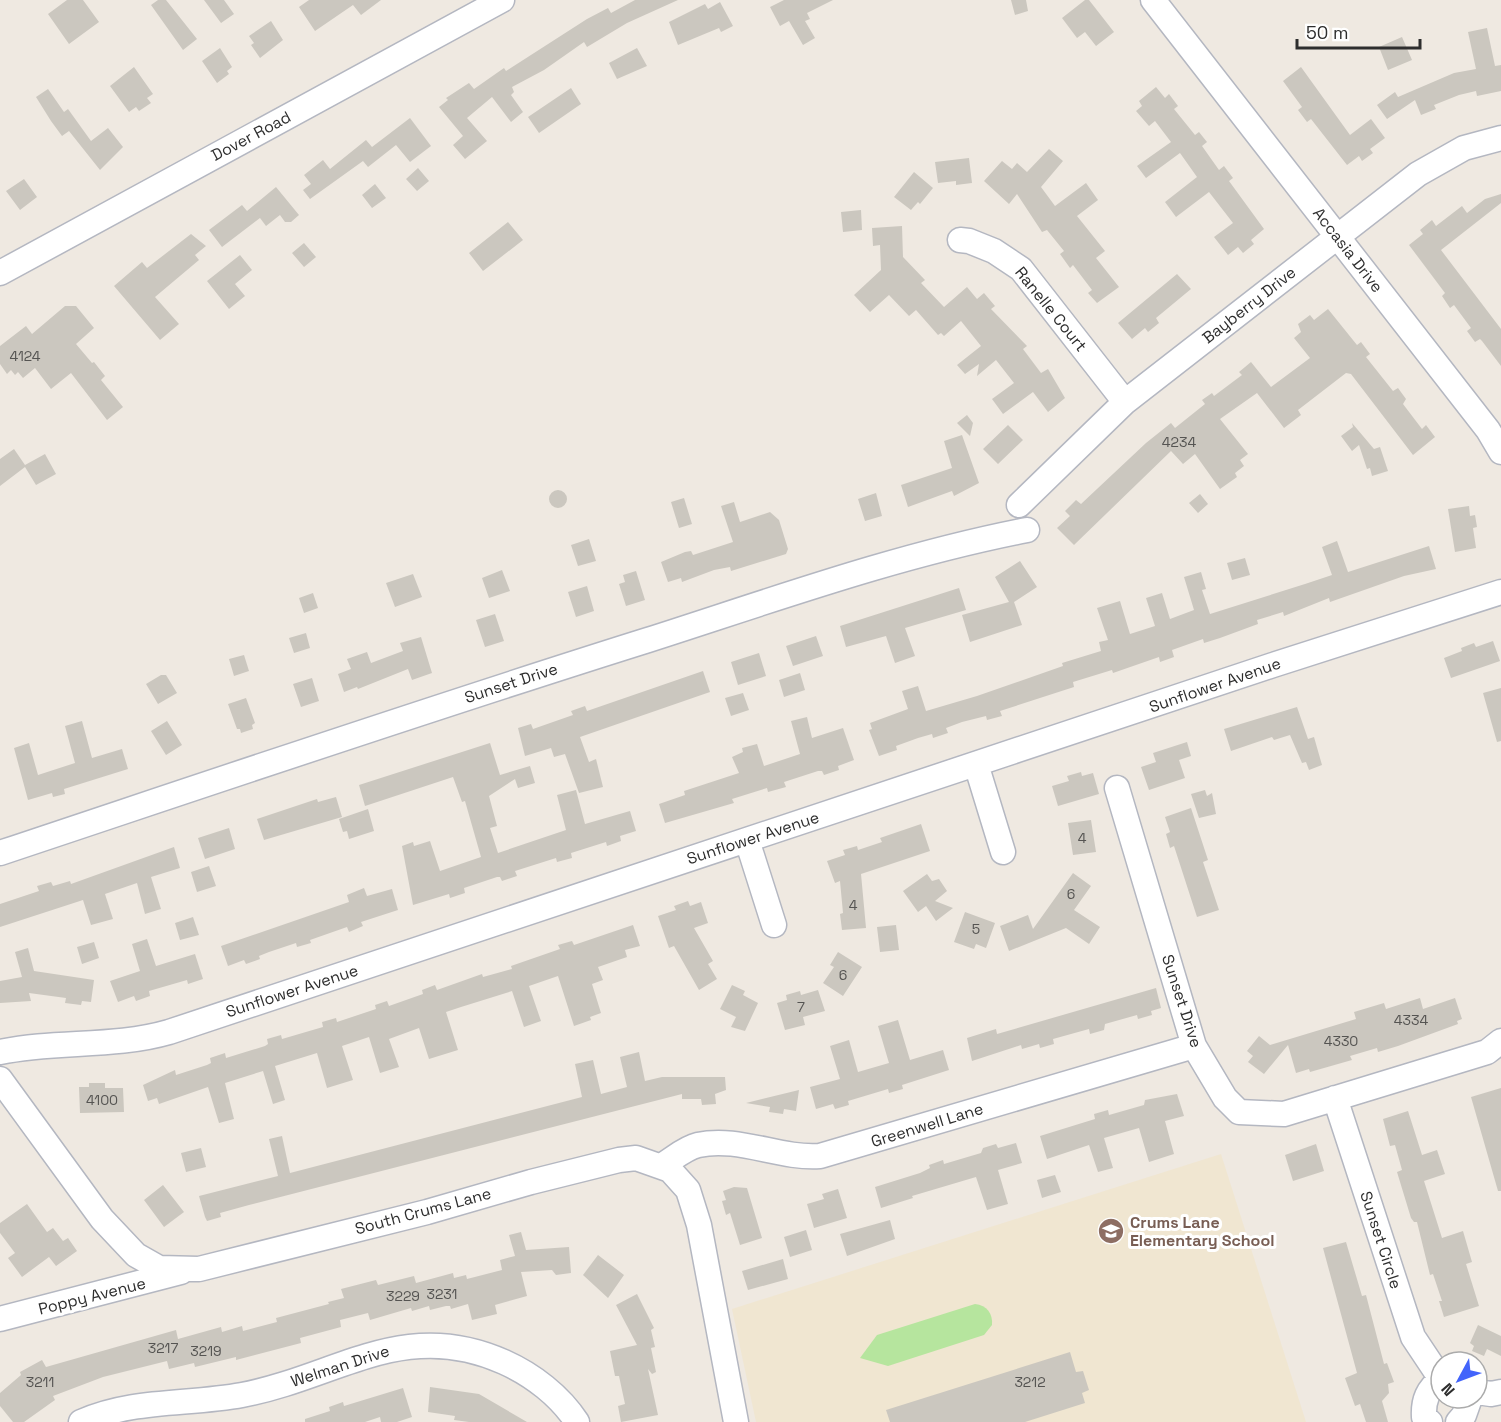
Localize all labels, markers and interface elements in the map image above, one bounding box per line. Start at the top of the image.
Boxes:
scale bar [1297,12,1420,50]
text: 50 m [1306,21,1348,44]
street label: Dover Road [208,106,294,166]
street label: Accasia Drive [1308,203,1388,297]
street label: Ranelle Court [1010,262,1092,356]
street label: Bayberry Drive [1198,262,1300,348]
house number: 4124 [9,347,41,365]
house number: 4234 [1162,433,1196,451]
street label: Sunflower Avenue [1146,653,1284,717]
street label: Sunset Drive [462,658,560,708]
street label: Sunflower Avenue [684,807,822,869]
house number: 4 [1078,829,1087,847]
house number: 6 [1067,885,1075,903]
house number: 4 [849,896,858,914]
house number: 5 [972,920,980,938]
street label: Sunset Drive [1157,952,1207,1050]
street label: Sunflower Avenue [223,960,361,1022]
house number: 6 [839,966,847,984]
house number: 7 [797,998,805,1016]
house number: 4334 [1394,1011,1428,1029]
house number: 4330 [1324,1032,1358,1050]
house number: 4100 [86,1091,118,1109]
street label: Greenwell Lane [868,1098,986,1152]
street label: South Crums Lane [352,1183,494,1239]
street label: Sunset Circle [1355,1189,1407,1291]
place label: Crums Lane Elementary School [1130,1212,1274,1251]
school or university icon: Crums Lane Elementary School [1096,1216,1126,1246]
street label: Poppy Avenue [36,1272,148,1320]
house number: 3231 [427,1285,457,1303]
house number: 3229 [386,1287,420,1305]
house number: 3217 [148,1339,178,1357]
street label: Welman Drive [288,1340,392,1392]
house number: 3219 [190,1342,222,1360]
north arrow [1429,1350,1489,1410]
house number: 3211 [26,1373,54,1391]
house number: 3212 [1014,1373,1046,1391]
text: N [1437,1379,1460,1400]

